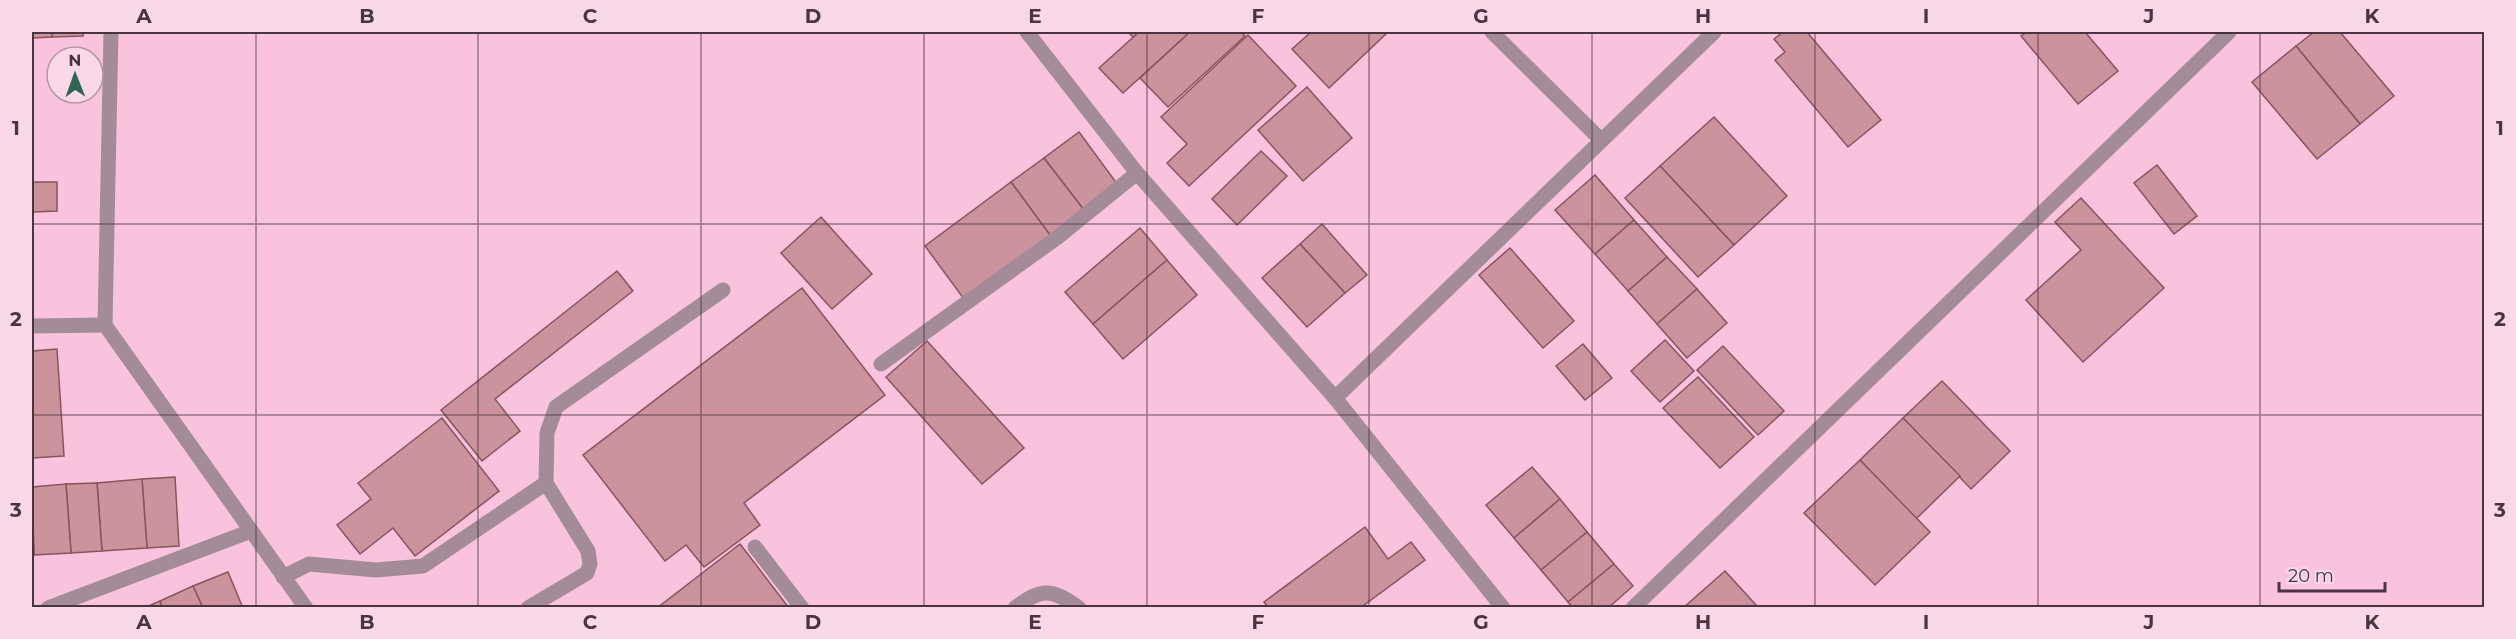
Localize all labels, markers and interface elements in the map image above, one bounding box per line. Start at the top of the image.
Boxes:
text: A [135,4,152,28]
text: B [359,4,375,28]
text: C [583,4,598,28]
text: D [805,4,821,28]
text: E [1028,4,1042,28]
text: F [1252,4,1265,28]
text: G [1473,4,1489,28]
text: H [1695,4,1711,28]
text: I [1923,4,1929,28]
text: J [2143,4,2154,28]
text: K [2365,4,2381,28]
north arrow [45,45,105,105]
text: N [68,51,81,70]
text: 1 [12,116,20,140]
text: 1 [2496,116,2504,140]
text: 2 [10,307,22,331]
text: 2 [2494,307,2506,331]
text: 3 [9,498,22,522]
text: 3 [2493,498,2506,522]
scale bar [2279,555,2386,593]
text: 20 m [2288,565,2334,587]
text: A [135,610,152,634]
text: B [359,610,375,634]
text: C [583,610,598,634]
text: D [805,610,821,634]
text: E [1028,610,1042,634]
text: F [1252,610,1265,634]
text: G [1473,610,1489,634]
text: H [1695,610,1711,634]
text: I [1923,610,1929,634]
text: J [2143,610,2154,634]
text: K [2365,610,2381,634]

